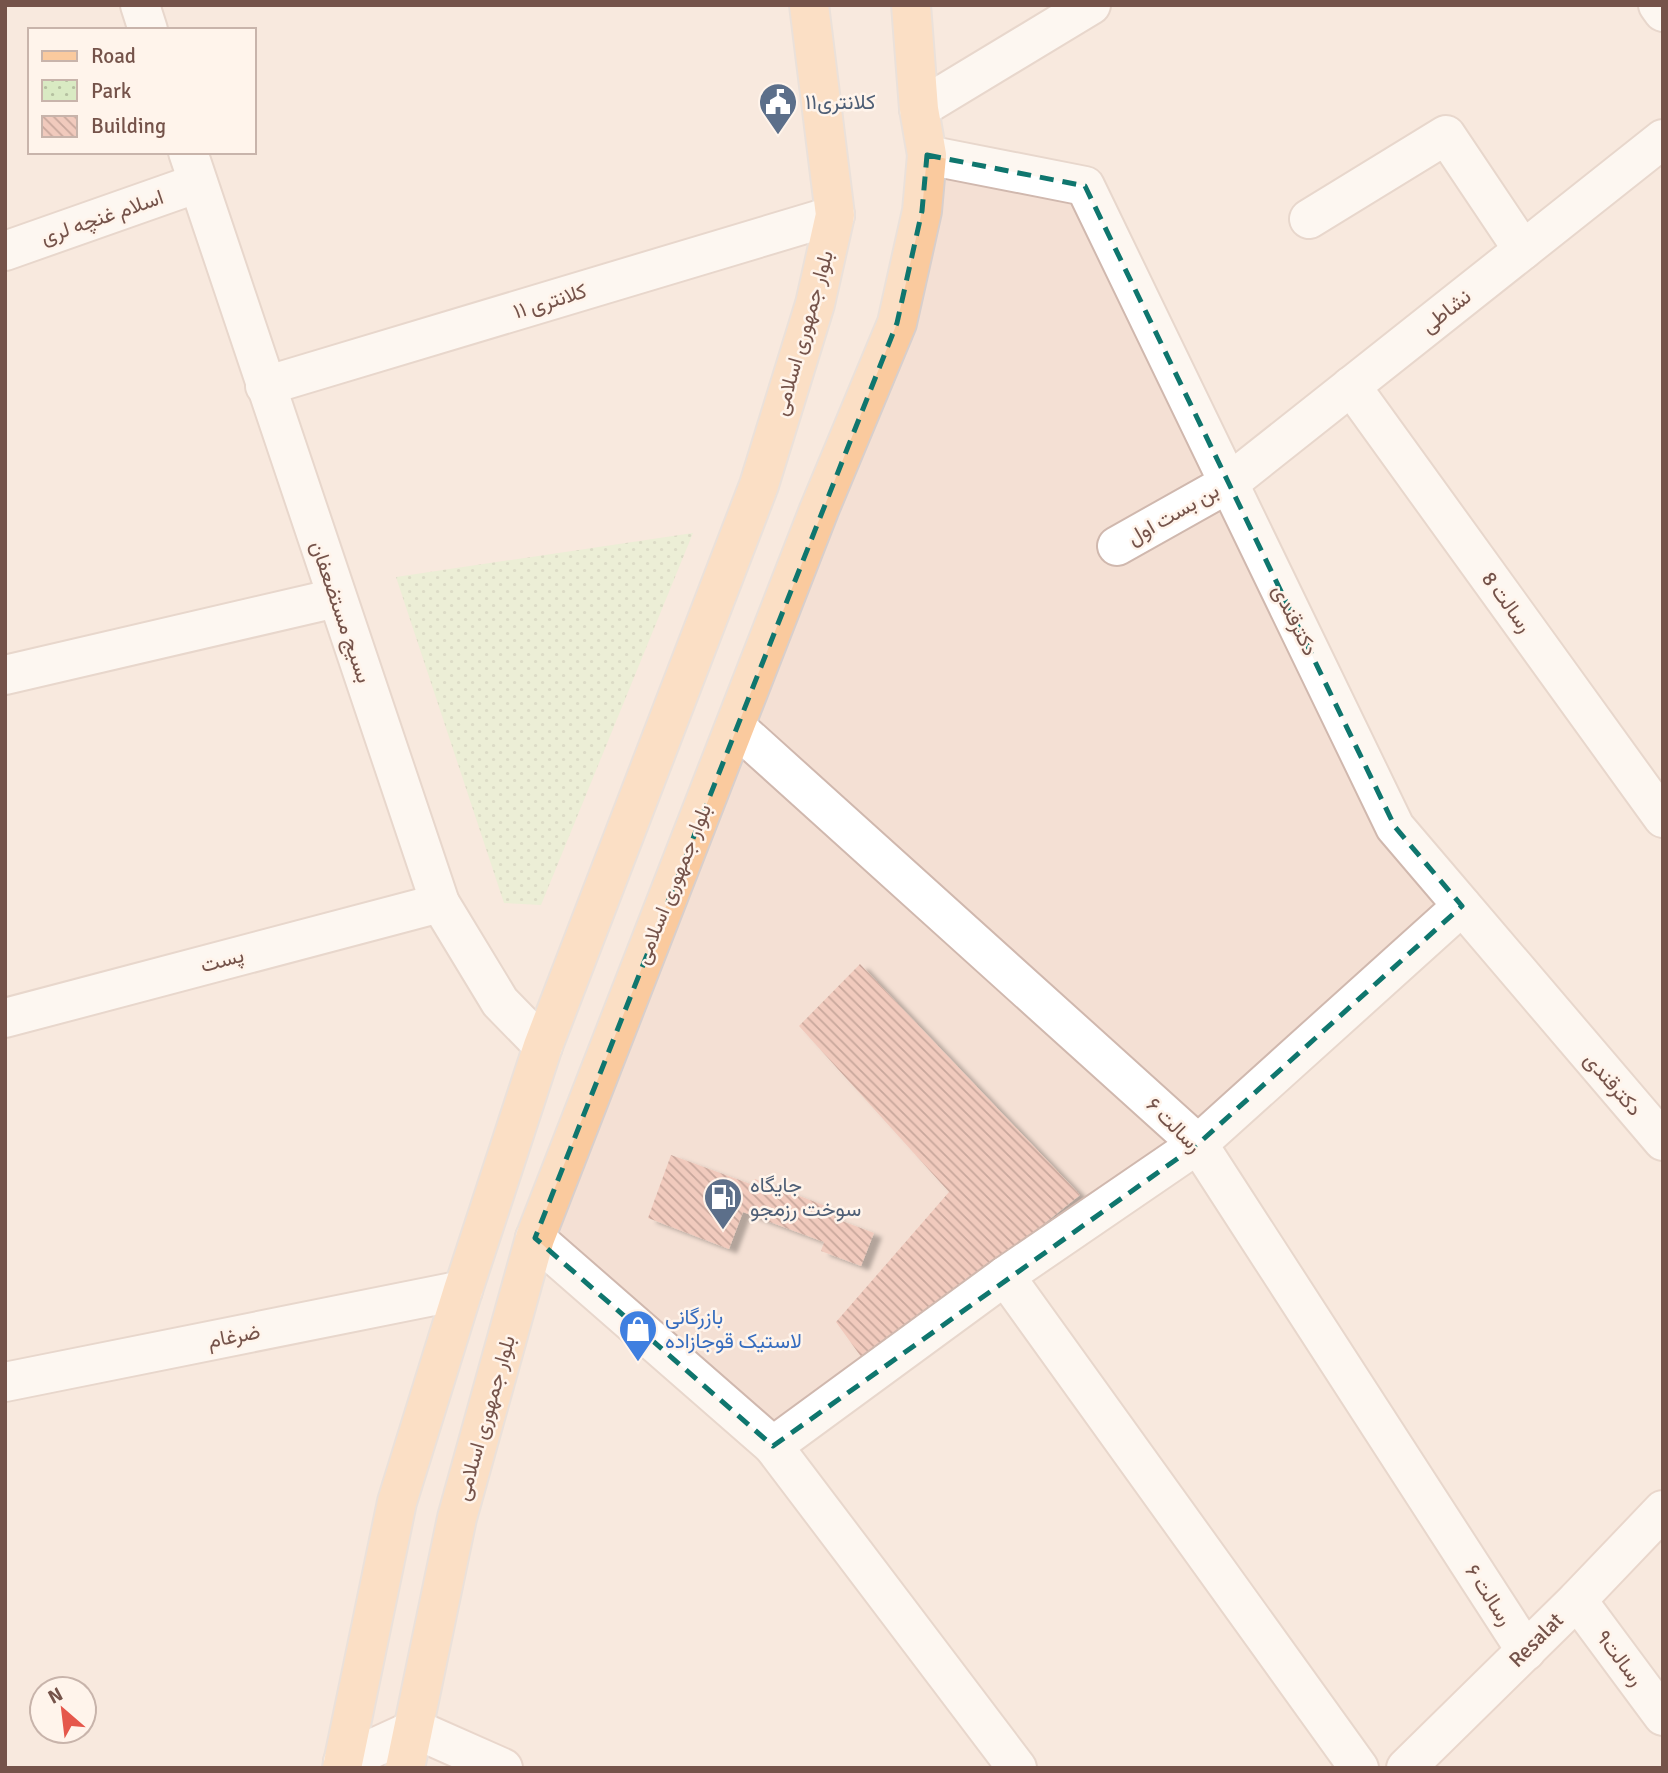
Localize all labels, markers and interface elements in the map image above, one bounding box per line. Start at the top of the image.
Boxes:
legend [28,28,256,154]
text: Road [91,43,136,69]
text: Park [91,78,132,104]
public building icon: کلانتری۱۱ [757,81,799,136]
place label: کلانتری۱۱ [805,89,876,115]
text: Building [91,113,166,139]
street label: اسلام غنچه لری [37,184,167,251]
street label: بلوار جمهوری اسلامی [767,247,839,419]
street label: کلانتری ۱۱ [510,278,590,324]
street label: نشاطی [1416,283,1476,339]
street label: بن بست اول [1122,477,1224,551]
street label: بسیج مستضعفان [304,538,377,687]
street label: رسالت 8 [1476,566,1538,638]
street label: دکترقندی [1267,580,1323,660]
street label: بلوار جمهوری اسلامی [629,800,717,968]
street label: پست [197,942,247,979]
street label: دکترقندی [1578,1047,1648,1121]
street label: رسالت ۶ [1141,1092,1207,1158]
place label: جایگاه سوخت رزمجو [750,1172,861,1222]
fuel station icon: جایگاه سوخت رزمجو [702,1176,744,1231]
place label: بازرگانی لاستیک قوجازاده [665,1304,802,1354]
shop icon: بازرگانی لاستیک قوجازاده [617,1308,659,1363]
street label: ضرغام [206,1318,263,1355]
street label: بلوار جمهوری اسلامی [449,1332,521,1504]
street label: رسالت ۶ [1460,1559,1518,1631]
street label: Resalat [1503,1607,1569,1673]
street label: رسالت۹ [1591,1625,1649,1691]
north arrow [28,1675,98,1745]
text: N [44,1682,67,1710]

